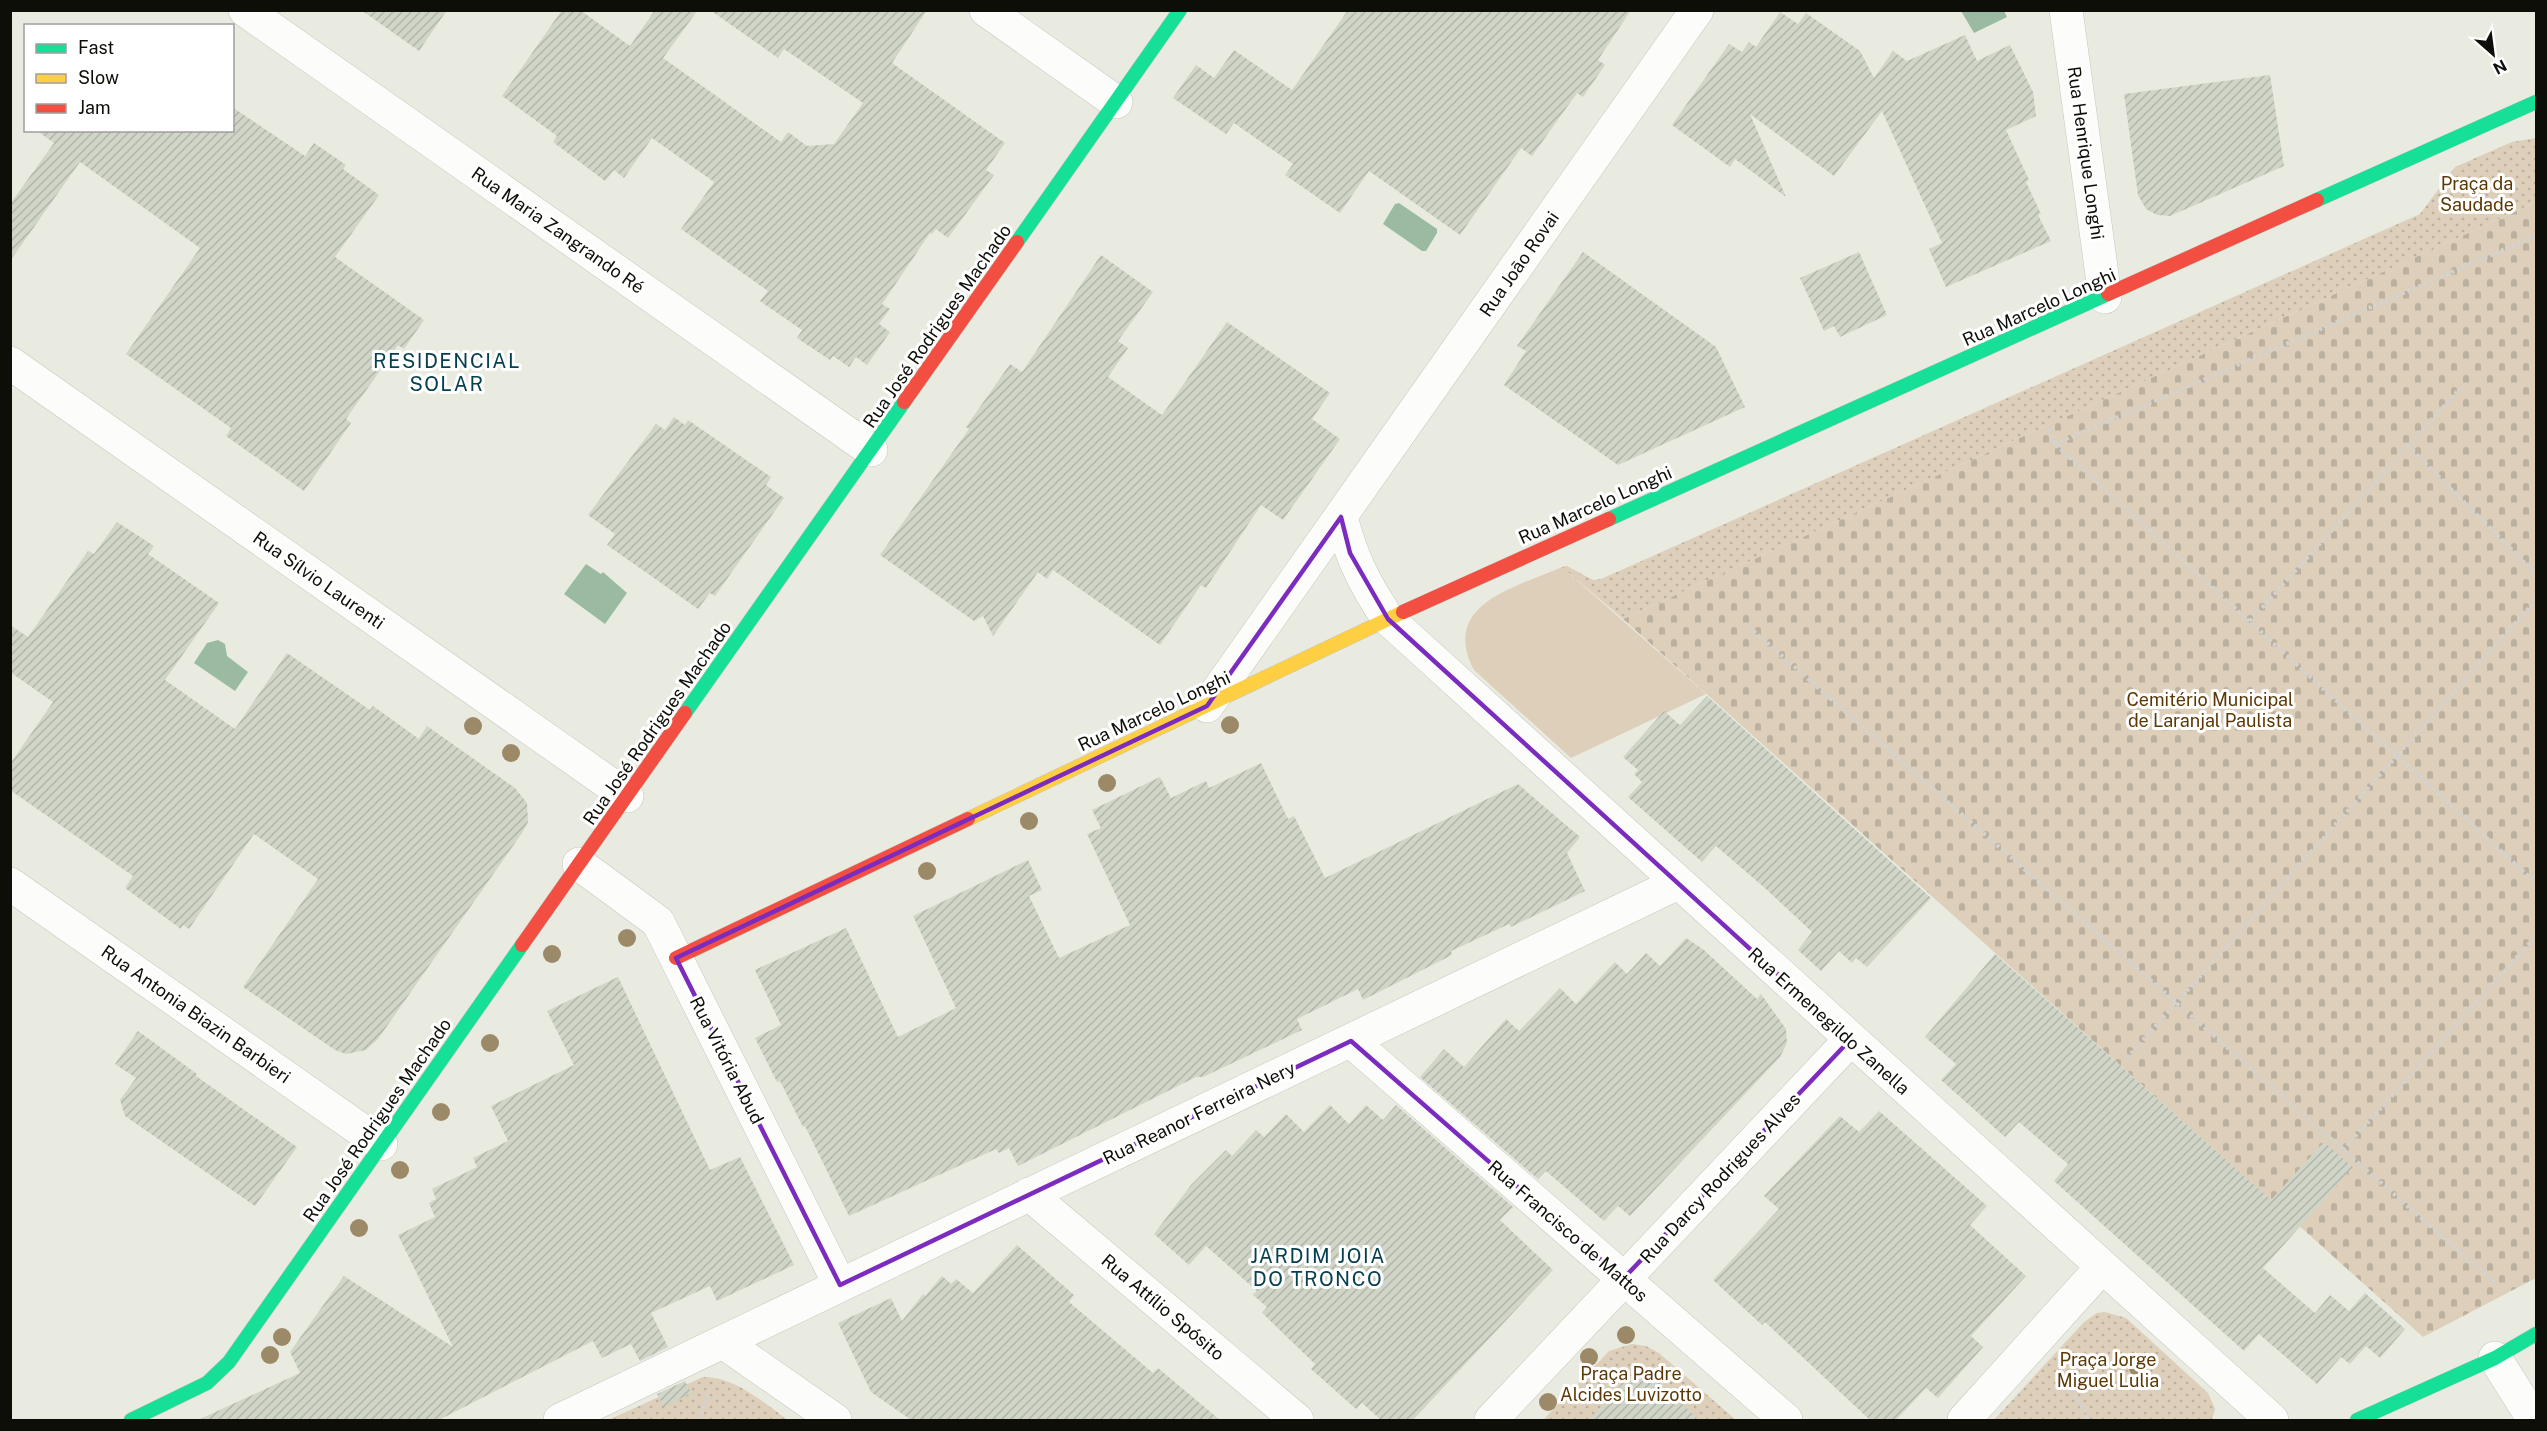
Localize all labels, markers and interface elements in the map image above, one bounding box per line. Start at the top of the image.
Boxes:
legend [24,24,234,132]
north arrow [2463,24,2523,84]
text: Fast [78,37,114,58]
text: N [2490,55,2510,78]
street label: Rua Henrique Longhi [2063,65,2109,241]
text: Slow [78,67,119,88]
text: Jam [78,97,111,118]
street label: Rua Maria Zangrando Ré [468,162,648,298]
park label: Praça da Saudade [2440,173,2514,215]
street label: Rua João Rovai [1475,207,1563,321]
street label: Rua José Rodrigues Machado [859,220,1015,432]
street label: Rua Marcelo Longhi [1959,264,2119,350]
district label: RESIDENCIAL SOLAR [373,349,521,396]
street label: Rua Marcelo Longhi [1515,462,1675,548]
street label: Rua Sílvio Laurenti [249,527,389,633]
street label: Rua José Rodrigues Machado [579,617,735,829]
street label: Rua Marcelo Longhi [1075,667,1233,755]
park label: Cemitério Municipal de Laranjal Paulista [2126,689,2294,731]
street label: Rua Antonia Biazin Barbieri [97,941,295,1087]
street label: Rua Ermenegildo Zanella [1744,943,1914,1099]
street label: Rua Vitória Abud [686,993,768,1127]
street label: Rua José Rodrigues Machado [299,1014,455,1226]
street label: Rua Reanor Ferreira Nery [1099,1057,1299,1169]
street label: Rua Darcy Rodrigues Alves [1636,1089,1804,1267]
street label: Rua Francisco de Mattos [1484,1156,1652,1306]
district label: JARDIM JOIA DO TRONCO [1250,1244,1386,1291]
street label: Rua Attílio Spósito [1097,1250,1229,1364]
park label: Praça Jorge Miguel Lulia [2057,1349,2159,1391]
park label: Praça Padre Alcides Luvizotto [1560,1363,1702,1405]

